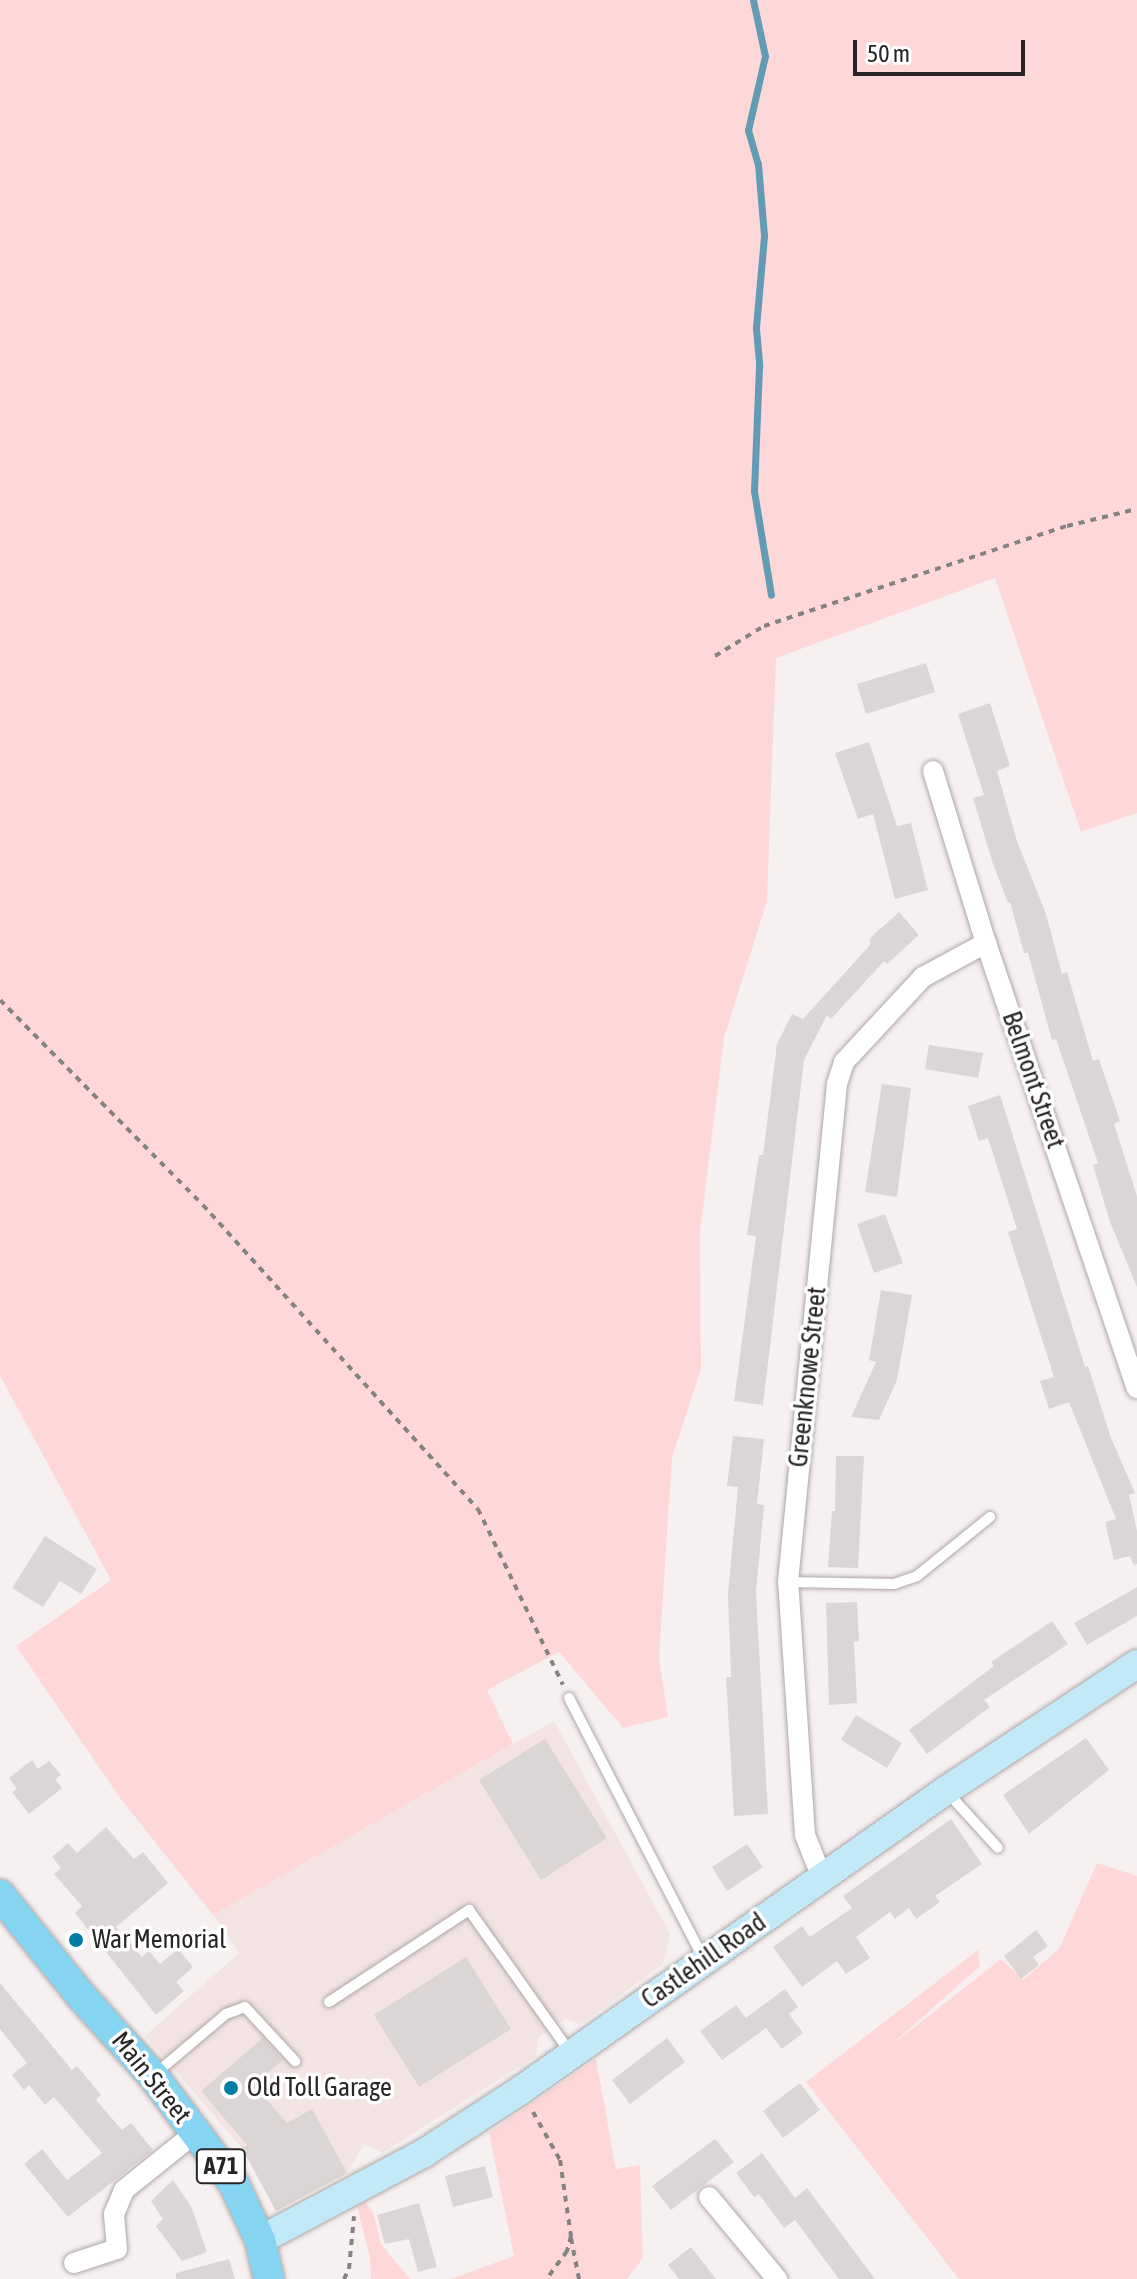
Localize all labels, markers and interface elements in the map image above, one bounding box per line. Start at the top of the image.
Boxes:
scale bar [857,24,1029,74]
text: 50 m [867,40,910,67]
street label: Belmont Street [995,1007,1071,1153]
street label: Greenknowe Street [783,1285,833,1469]
street label: Castlehill Road [636,1907,772,2015]
place label: War Memorial [92,1924,226,1956]
marker: War Memorial [67,1931,85,1949]
street label: Main Street [105,2026,197,2130]
place label: Old Toll Garage [247,2072,392,2104]
marker: Old Toll Garage [222,2079,240,2097]
road number: A71 [195,2146,247,2186]

